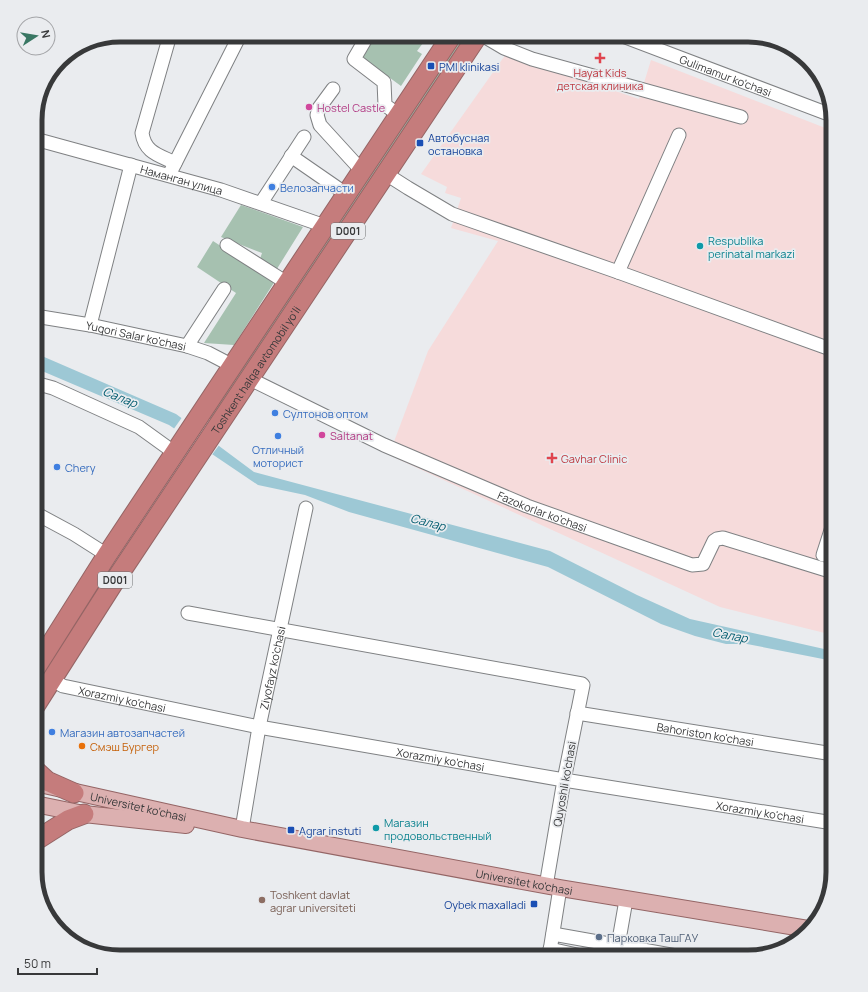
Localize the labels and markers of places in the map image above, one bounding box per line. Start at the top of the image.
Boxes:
marker: Hayat Kids детская клиника [594,52,606,64]
place label: PMI klinikasi [439,59,499,74]
marker: PMI klinikasi [426,61,436,71]
place label: Hayat Kids детская клиника [557,65,643,93]
place label: Hostel Castle [317,100,386,115]
marker: Hostel Castle [304,102,314,112]
place label: Автобусная остановка [428,130,489,158]
marker: Автобусная остановка [415,138,425,148]
place label: Велозапчасти [280,180,354,195]
marker: Велозапчасти [267,182,277,192]
place label: Respublika perinatal markazi [708,233,795,261]
marker: Respublika perinatal markazi [695,241,705,251]
place label: Султонов оптом [283,406,368,421]
marker: Султонов оптом [270,408,280,418]
place label: Saltanat [330,428,373,443]
marker: Saltanat [317,430,327,440]
marker: Отличный моторист [273,431,283,441]
place label: Отличный моторист [252,442,304,470]
place label: Gavhar Clinic [561,451,627,466]
marker: Gavhar Clinic [546,452,558,464]
place label: Chery [65,460,96,475]
marker: Chery [52,462,62,472]
place label: Магазин автозапчастей [60,725,185,740]
marker: Магазин автозапчастей [47,727,57,737]
place label: Смэш Бургер [90,739,160,754]
marker: Смэш Бургер [77,741,87,751]
place label: Магазин продовольственный [384,815,491,843]
place label: Agrar instuti [299,823,361,838]
marker: Магазин продовольственный [371,823,381,833]
marker: Agrar instuti [286,825,296,835]
place label: Toshkent davlat agrar universiteti [270,887,356,915]
marker: Toshkent davlat agrar universiteti [257,895,267,905]
place label: Oybek maxalladi [444,897,526,912]
marker: Oybek maxalladi [529,899,539,909]
place label: Парковка ТашГАУ [607,930,699,945]
marker: Парковка ТашГАУ [594,932,604,942]

